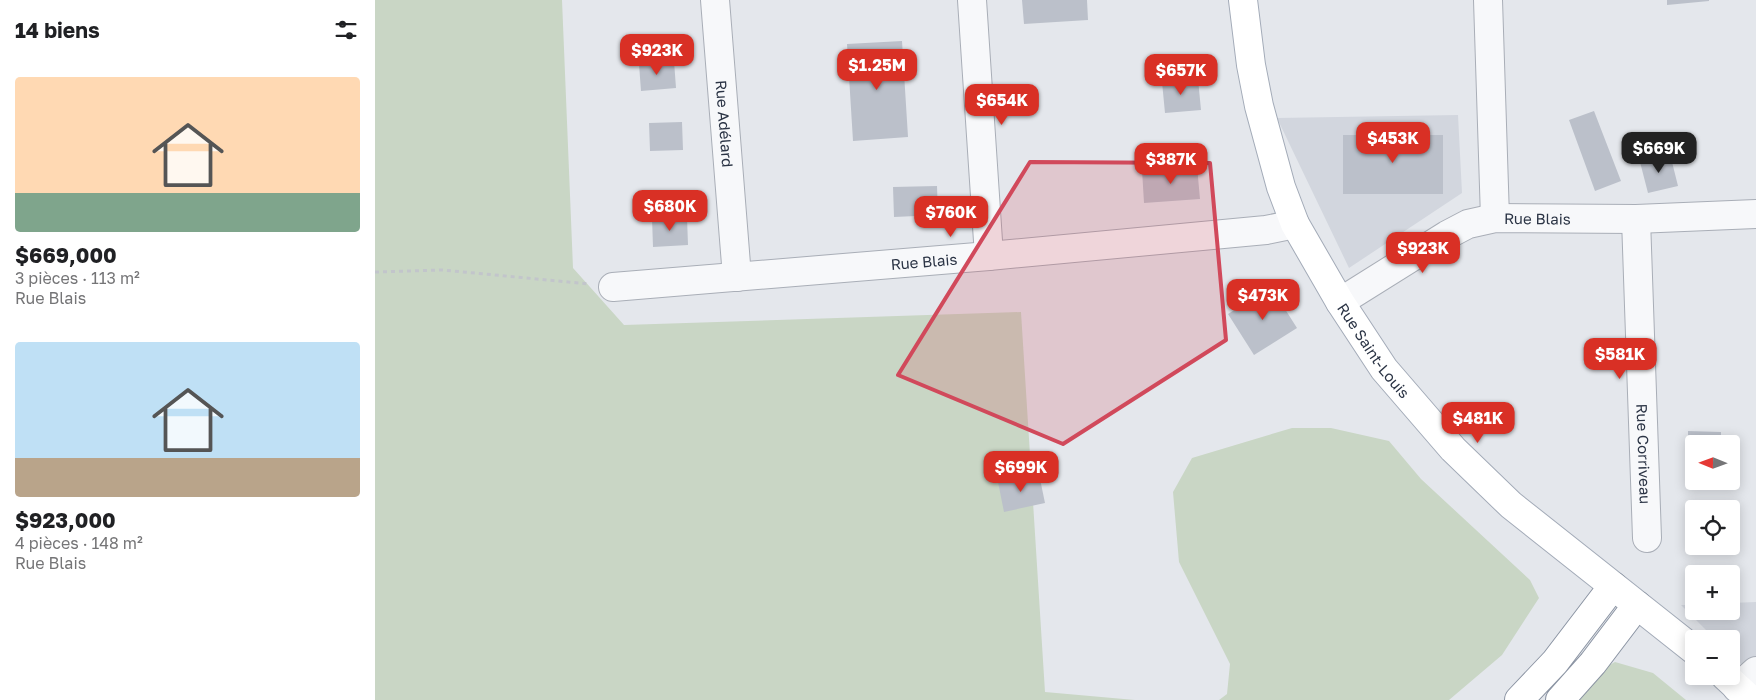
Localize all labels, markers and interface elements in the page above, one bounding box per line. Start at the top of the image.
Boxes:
icon: filters [332,16,360,44]
text: 14 biens [15,17,100,43]
pin: $923K [622,34,692,76]
text: $923K [631,40,683,60]
pin: $1.25M [836,48,918,91]
pin: $657K [1146,54,1216,96]
text: $1.25M [848,55,906,75]
text: $657K [1156,60,1206,80]
street label: Rue Adélard [712,79,737,168]
pin: $654K [967,84,1037,126]
text: $654K [976,90,1028,110]
icon: home [143,110,233,200]
pin: $453K [1358,121,1428,164]
text: $453K [1367,128,1419,148]
pin: $669K [1624,132,1694,174]
text: $669K [1633,138,1685,158]
pin: $387K [1136,142,1206,185]
text: $387K [1145,149,1197,169]
pin: $680K [635,190,705,232]
text: $680K [643,196,697,216]
pin: $760K [916,196,986,238]
text: $760K [925,202,977,222]
street label: Rue Blais [1504,209,1571,228]
pin: $923K [1388,232,1458,274]
text: $923K [1397,238,1449,258]
text: $669,000 [15,242,117,268]
street label: Rue Blais [890,250,958,273]
text: 3 pièces · 113 m² [15,268,140,288]
pin: $473K [1228,278,1298,321]
text: $473K [1238,285,1288,305]
text: Rue Blais [15,288,86,308]
street label: Rue Saint-Louis [1334,299,1414,402]
pin: $581K [1585,338,1655,380]
text: $581K [1595,344,1645,364]
icon: home [143,375,233,465]
pin: $481K [1443,402,1513,444]
street label: Rue Corriveau [1633,403,1655,505]
text: $481K [1453,408,1503,428]
north arrow [1685,435,1740,490]
map controls [1685,435,1740,685]
pin: $699K [986,450,1056,493]
text: $699K [995,457,1047,477]
button: locate [1685,500,1740,555]
text: $923,000 [15,507,116,533]
text: 4 pièces · 148 m² [15,533,143,553]
text: Rue Blais [15,553,86,573]
button: + [1685,565,1740,620]
button: − [1685,630,1740,685]

